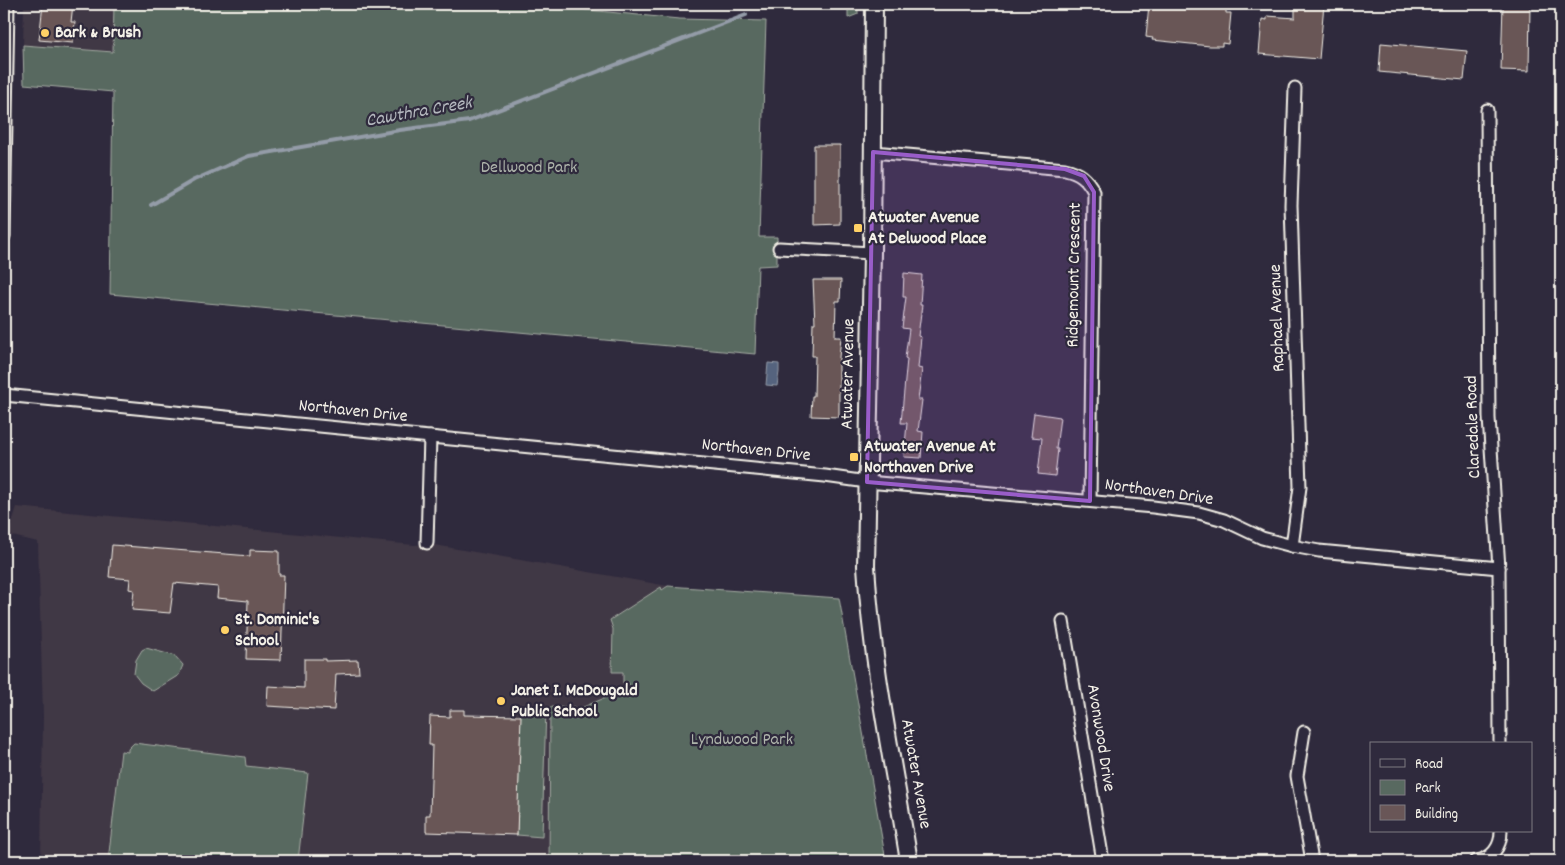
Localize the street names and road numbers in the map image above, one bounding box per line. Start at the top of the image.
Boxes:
street label: Ridgemount Crescent [1061,202,1089,348]
street label: Raphael Avenue [1264,264,1292,372]
street label: Atwater Avenue [836,318,862,430]
street label: Claredale Road [1460,375,1488,479]
street label: Northaven Drive [297,394,409,430]
street label: Northaven Drive [700,433,812,469]
street label: Northaven Drive [1103,473,1215,513]
street label: Avonwood Drive [1079,682,1121,794]
street label: Atwater Avenue [893,717,937,831]

